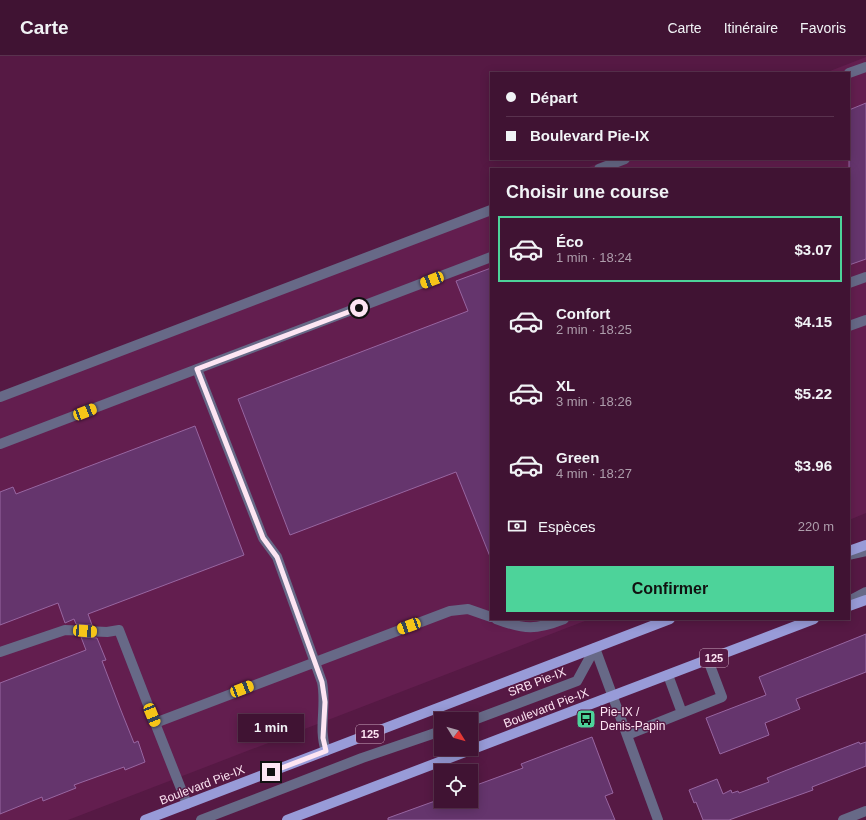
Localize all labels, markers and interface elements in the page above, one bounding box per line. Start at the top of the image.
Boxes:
text: Carte [20,17,69,38]
text: Carte [667,20,702,36]
text: Itinéraire [724,20,778,36]
text: Favoris [800,20,846,36]
text: Départ [530,89,578,106]
text: Boulevard Pie-IX [530,127,649,144]
text: Choisir une course [506,182,669,202]
icon: car [508,231,544,267]
text: Éco [556,233,584,250]
text: $3.07 [794,241,832,258]
text: 1 min · 18:24 [556,250,632,265]
car [419,270,445,290]
route start [350,299,368,317]
icon: car [508,303,544,339]
text: Confort [556,305,610,322]
text: $4.15 [794,313,832,330]
text: 2 min · 18:25 [556,322,632,337]
icon: car [508,375,544,411]
text: XL [556,377,575,394]
text: $5.22 [794,385,832,402]
text: 3 min · 18:26 [556,394,632,409]
car [72,402,98,422]
icon: car [508,447,544,483]
text: Green [556,449,599,466]
text: $3.96 [794,457,832,474]
text: 4 min · 18:27 [556,466,632,481]
icon: cash [506,515,528,537]
text: Espèces [538,518,596,535]
text: 220 m [798,519,834,534]
button: Confirmer [506,566,834,612]
car [396,616,422,636]
car [73,624,97,638]
road number: 125 [700,649,728,667]
street label: SRB Pie-IX [506,665,568,699]
car [229,679,255,699]
street label: Boulevard Pie-IX [501,685,591,731]
car [142,702,162,728]
place label: Pie-IX / Denis-Papin [600,705,665,733]
bus stop icon: Pie-IX / Denis-Papin [575,708,597,730]
north arrow [434,712,478,756]
map controls [434,712,478,808]
callout: 1 min [238,714,304,742]
text: 1 min [254,720,288,735]
road number: 125 [356,725,384,743]
street label: Boulevard Pie-IX [157,762,247,808]
route end [262,763,280,781]
button: locate [434,764,478,808]

